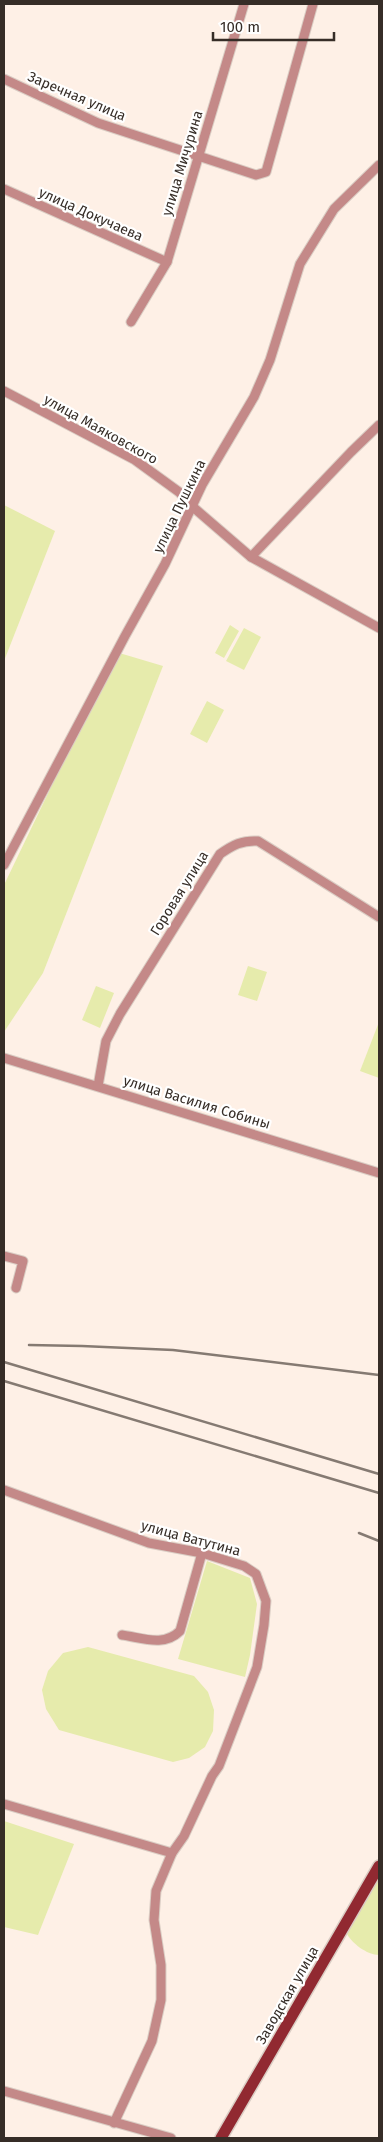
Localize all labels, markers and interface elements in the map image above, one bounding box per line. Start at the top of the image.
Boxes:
scale bar [213,10,334,42]
text: 100 m [220,18,260,36]
street label: Заречная улица [25,68,128,125]
street label: улица Мичурина [158,108,207,218]
street label: улица Докучаева [36,184,145,245]
street label: улица Маяковского [41,391,161,468]
street label: улица Пушкина [150,457,209,556]
street label: Горовая улица [147,848,212,939]
street label: улица Василия Собины [121,1072,272,1133]
street label: улица Ватутина [139,1517,243,1560]
street label: Заводская улица [252,1943,322,2047]

